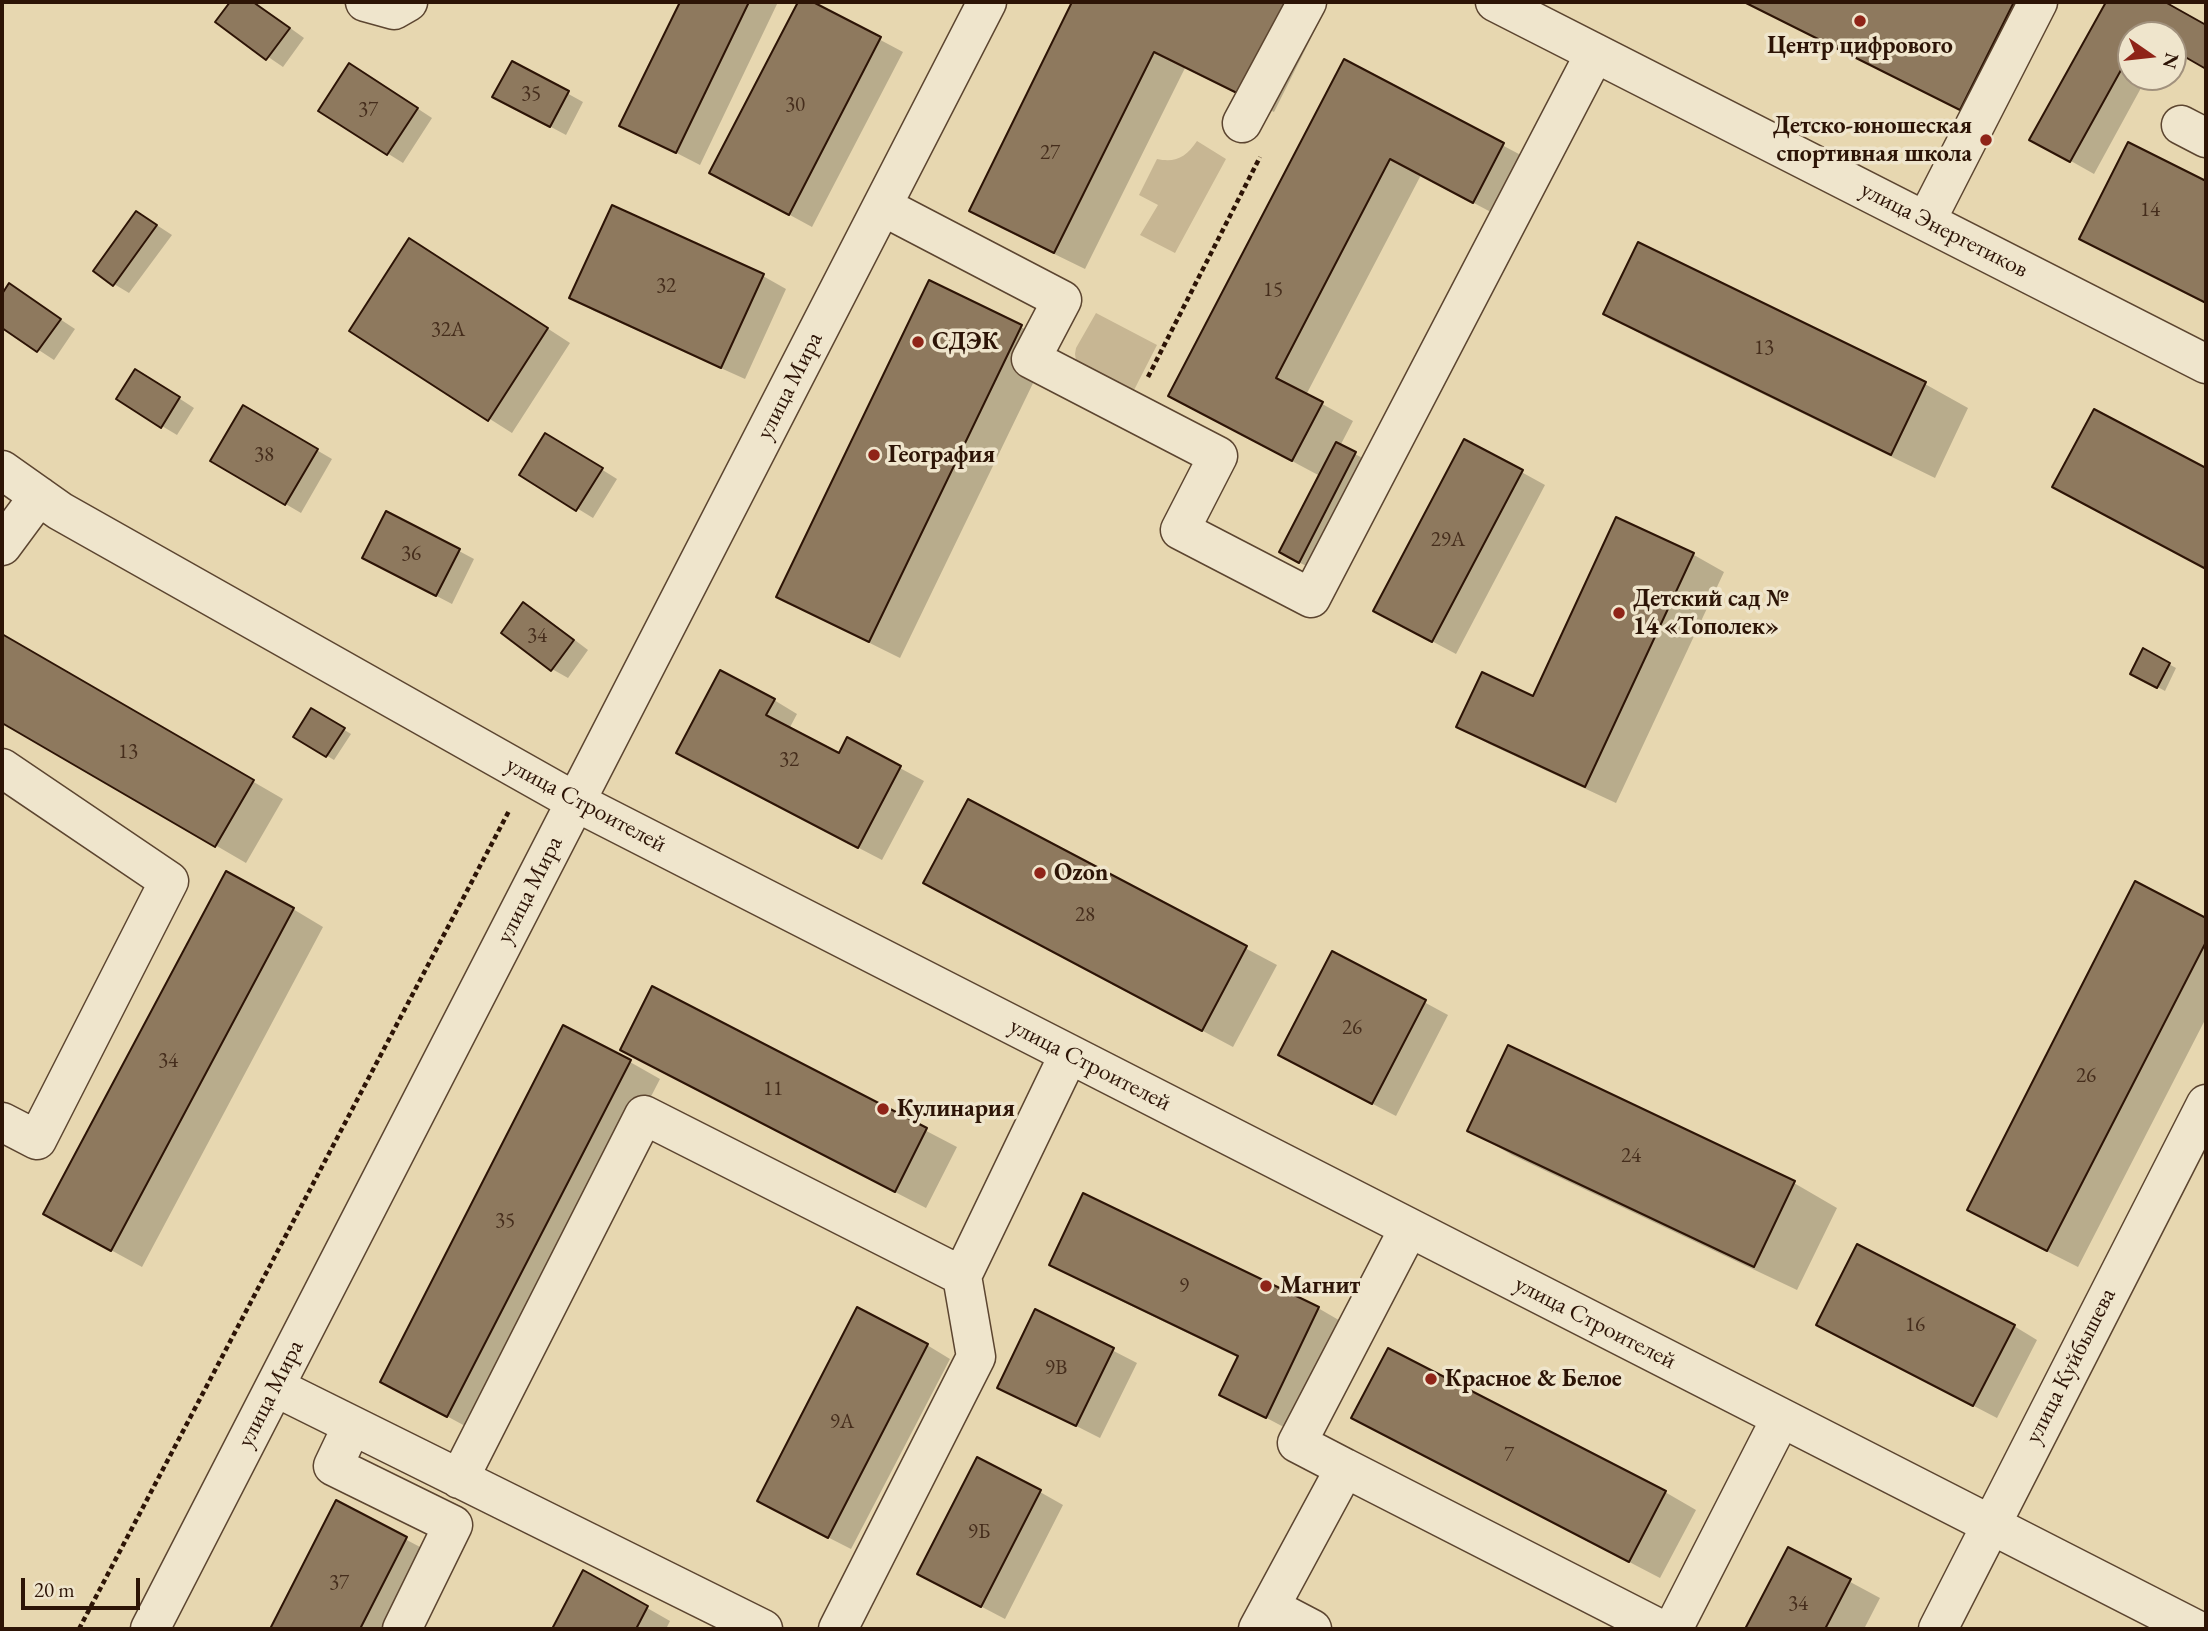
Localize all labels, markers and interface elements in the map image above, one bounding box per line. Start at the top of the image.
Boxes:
marker: Центр цифрового [1852,13,1868,29]
north arrow [2117,21,2187,91]
place label: Центр цифрового [1767,32,1953,60]
text: N [2157,50,2185,71]
house number: 35 [521,81,541,107]
house number: 30 [785,92,805,118]
house number: 37 [358,97,378,123]
place label: Детско-юношеская спортивная школа [1773,112,1972,168]
marker: Детско-юношеская спортивная школа [1978,132,1994,148]
house number: 27 [1040,140,1060,166]
street label: улица Энергетиков [1855,175,2033,285]
house number: 14 [2140,197,2160,223]
house number: 32 [656,273,676,299]
house number: 15 [1263,277,1283,303]
house number: 32А [431,317,465,343]
street label: улица Мира [751,327,829,445]
place label: СДЭК [932,328,999,356]
marker: СДЭК [910,334,926,350]
house number: 13 [1754,335,1774,361]
place label: География [888,441,995,469]
house number: 38 [254,442,274,468]
marker: География [866,447,882,463]
house number: 29А [1431,527,1465,553]
house number: 36 [401,541,421,567]
place label: Детский сад № 14 «Тополек» [1633,585,1788,641]
marker: Детский сад № 14 «Тополек» [1611,605,1627,621]
house number: 34 [527,623,547,649]
house number: 13 [118,739,138,765]
house number: 32 [779,747,799,773]
street label: улица Строителей [501,751,671,859]
street label: улица Мира [491,831,569,949]
place label: Ozon [1054,859,1108,887]
marker: Ozon [1032,865,1048,881]
house number: 28 [1075,902,1095,928]
street label: улица Строителей [1004,1012,1176,1118]
house number: 26 [1342,1015,1362,1041]
house number: 34 [158,1048,178,1074]
house number: 26 [2076,1063,2096,1089]
house number: 11 [763,1076,783,1102]
place label: Кулинария [897,1095,1015,1123]
marker: Кулинария [875,1101,891,1117]
house number: 24 [1621,1143,1641,1169]
house number: 35 [495,1208,515,1234]
street label: улица Строителей [1509,1270,1681,1376]
place label: Магнит [1280,1272,1360,1300]
house number: 9 [1179,1273,1189,1299]
marker: Магнит [1258,1278,1274,1294]
street label: улица Куйбышева [2019,1283,2123,1449]
house number: 16 [1905,1312,1925,1338]
street label: улица Мира [232,1335,310,1453]
house number: 9В [1045,1355,1067,1381]
place label: Красное & Белое [1445,1365,1622,1393]
marker: Красное & Белое [1423,1371,1439,1387]
house number: 9А [830,1409,854,1435]
house number: 7 [1504,1442,1514,1468]
house number: 9Б [968,1519,990,1545]
scale bar [24,1564,144,1608]
house number: 37 [329,1570,349,1596]
text: 20 m [34,1576,75,1603]
house number: 34 [1788,1591,1808,1617]

